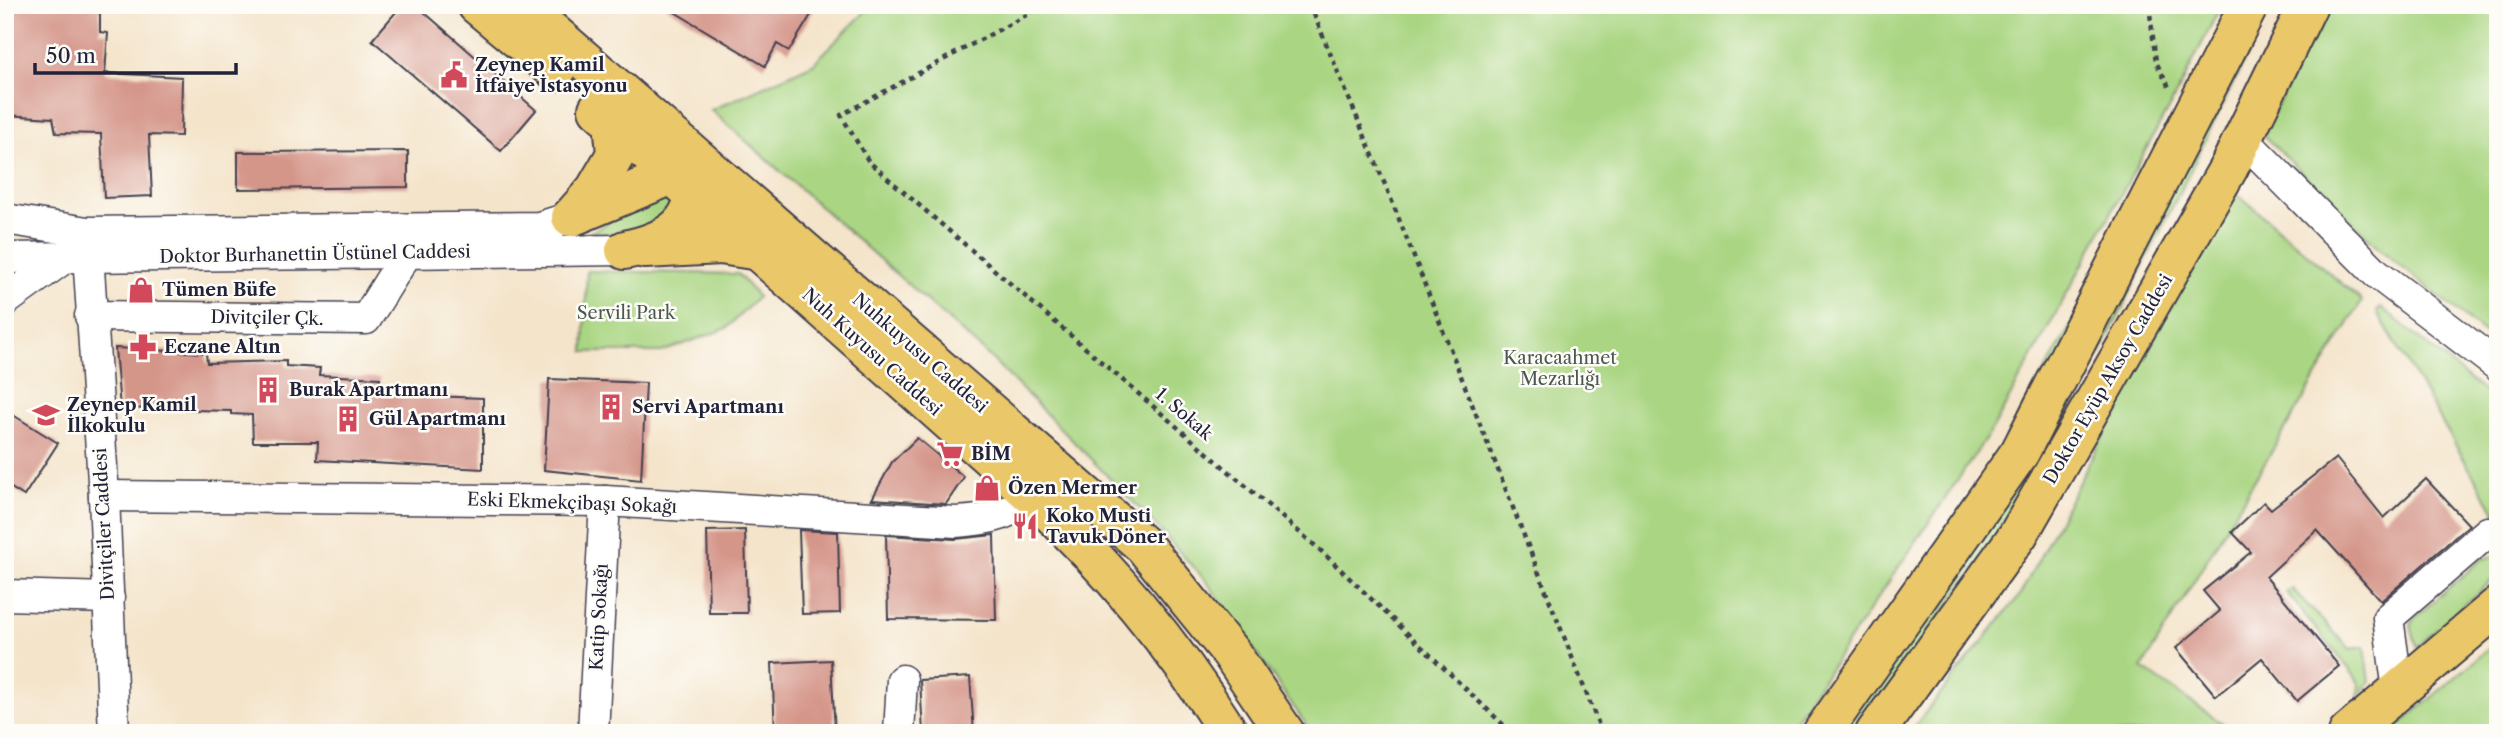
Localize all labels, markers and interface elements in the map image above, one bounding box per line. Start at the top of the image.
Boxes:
scale bar [35,32,236,76]
text: 50 m [46,43,96,68]
place label: Zeynep Kamil İtfaiye İstasyonu [475,54,628,97]
public building icon: Zeynep Kamil İtfaiye İstasyonu [439,60,469,90]
street label: Doktor Burhanettin Üstünel Caddesi [159,239,471,268]
street label: Doktor Eyüp Aksoy Caddesi [2039,270,2177,488]
shop icon: Tümen Büfe [126,275,156,305]
place label: Tümen Büfe [162,279,276,301]
street label: Nuh Kuyusu Caddesi [798,284,947,421]
street label: Nuhkuyusu Caddesi [848,288,992,418]
park label: Servili Park [577,302,677,324]
street label: Divitçiler Çk. [210,306,324,330]
pharmacy icon: Eczane Altın [128,332,158,362]
place label: Eczane Altın [164,336,281,358]
park label: Karacaahmet Mezarlığı [1503,347,1617,390]
building icon: Burak Apartmanı [253,375,283,405]
place label: Burak Apartmanı [289,379,449,401]
street label: 1. Sokak [1151,383,1218,446]
building icon: Servi Apartmanı [596,392,626,422]
place label: Zeynep Kamil İlkokulu [67,394,197,437]
place label: Servi Apartmanı [632,396,784,418]
school or university icon: Zeynep Kamil İlkokulu [31,400,61,430]
building icon: Gül Apartmanı [333,404,363,434]
place label: Gül Apartmanı [369,408,506,430]
supermarket icon: BİM [935,439,965,469]
place label: BİM [971,442,1011,465]
street label: Divitçiler Caddesi [89,447,119,601]
shop icon: Özen Mermer [972,473,1002,503]
place label: Özen Mermer [1008,476,1137,499]
street label: Eski Ekmekçibaşı Sokağı [467,488,678,518]
place label: Koko Musti Tavuk Döner [1046,505,1167,548]
restaurant icon: Koko Musti Tavuk Döner [1010,511,1040,541]
street label: Katip Sokağı [585,562,613,671]

